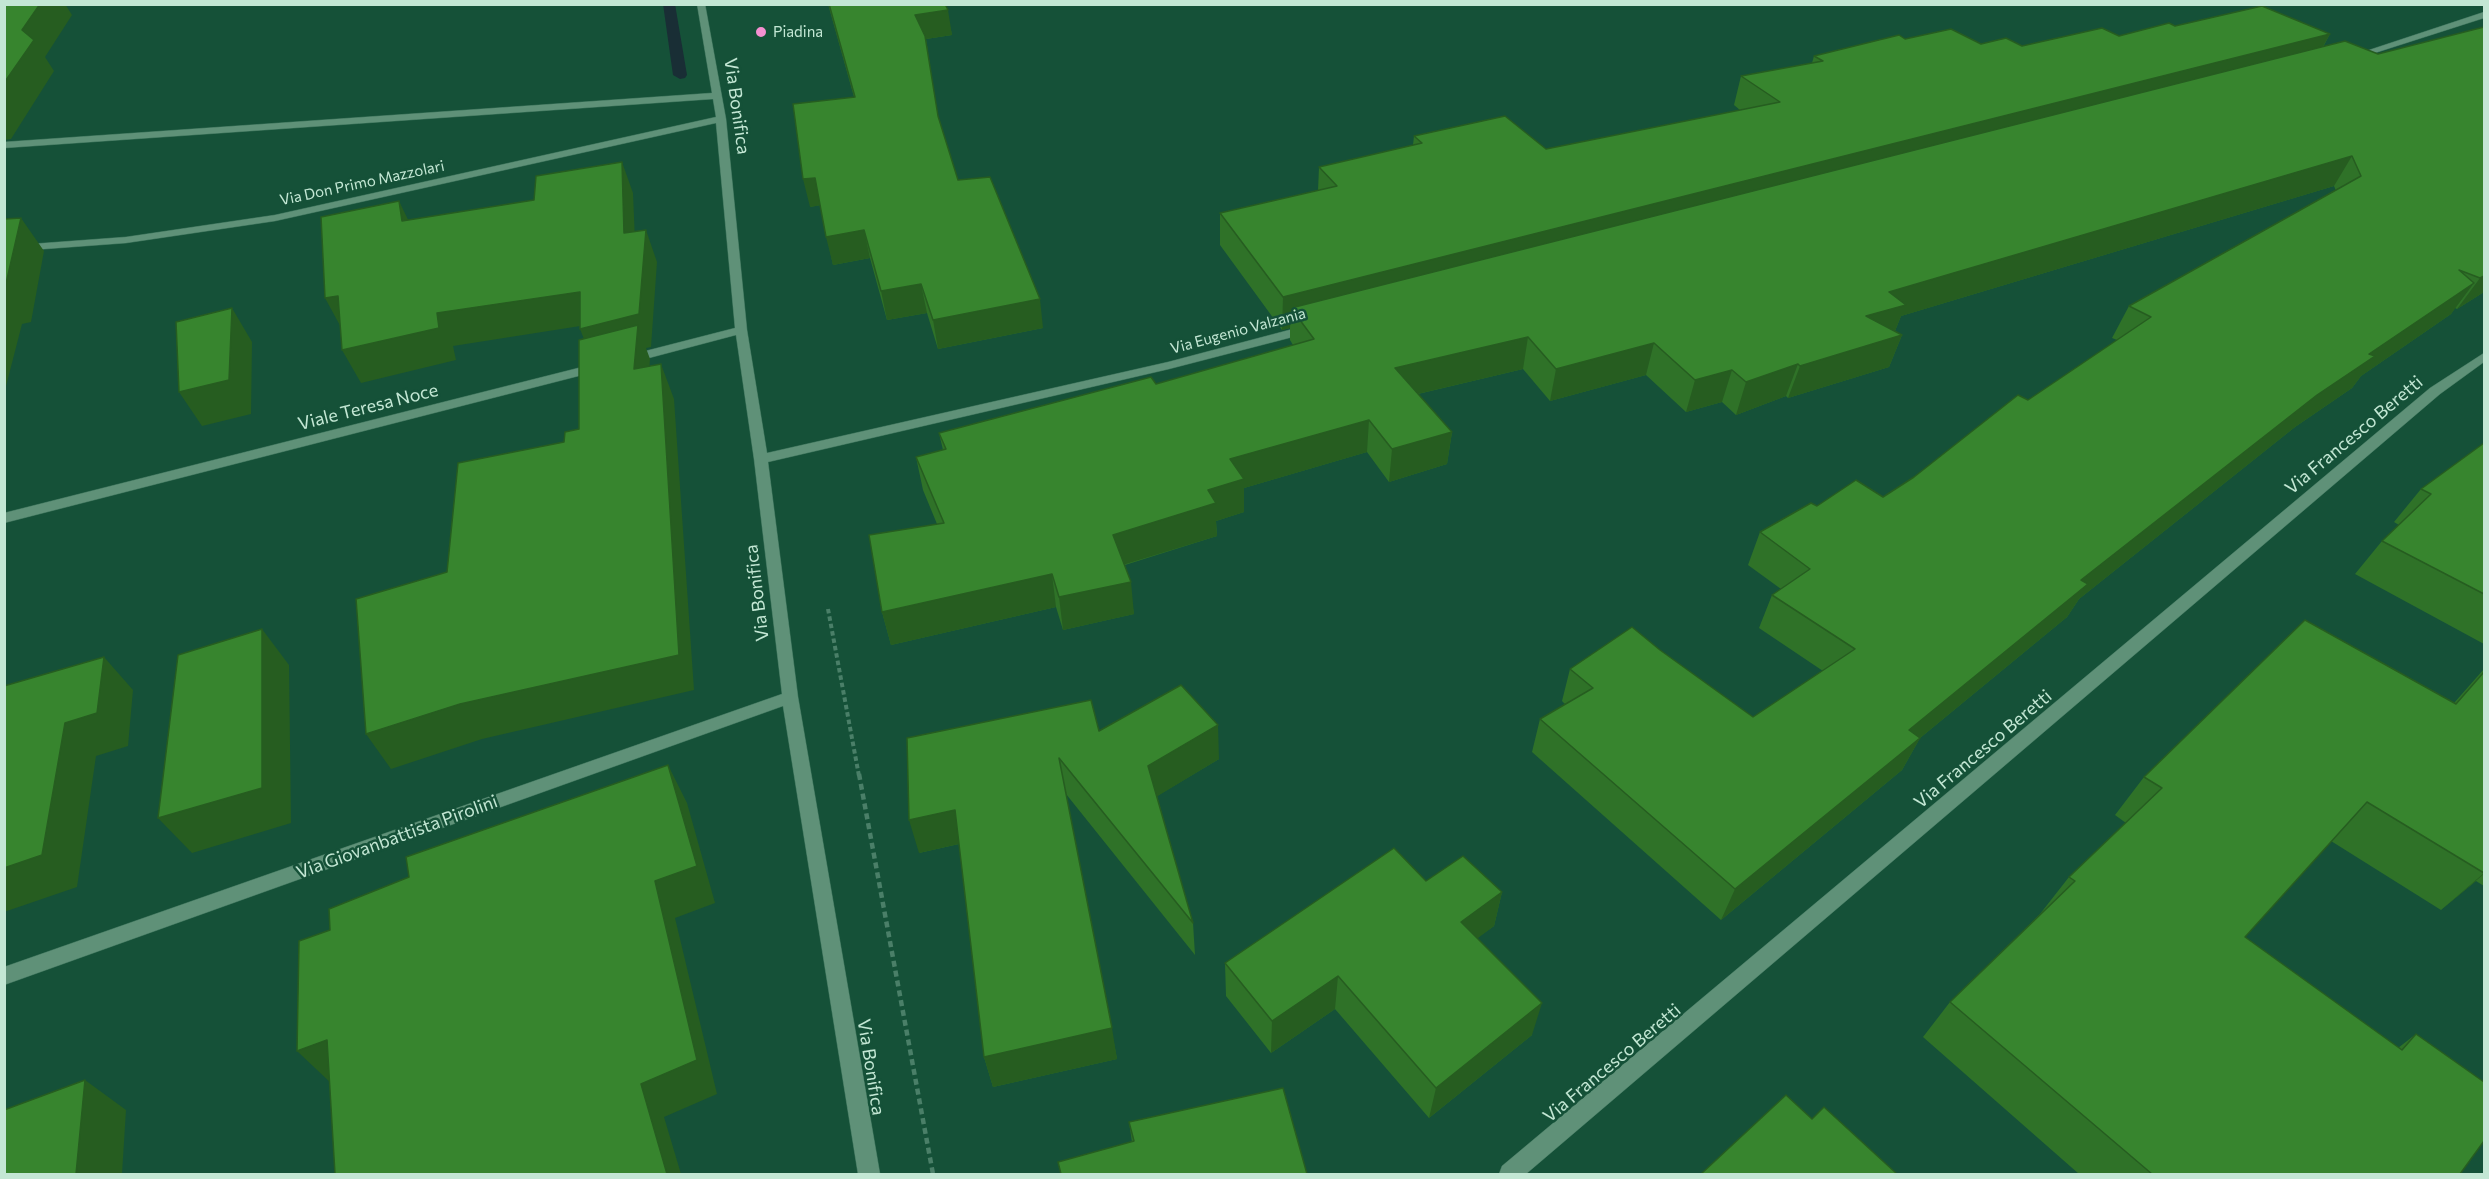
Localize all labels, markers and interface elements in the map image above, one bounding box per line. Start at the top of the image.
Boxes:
place label: Piadina [773,23,823,41]
marker: Piadina [754,25,768,39]
street label: Via Bonifica [720,56,754,156]
street label: Via Don Primo Mazzolari [278,157,446,209]
street label: Via Eugenio Valzania [1168,304,1308,358]
street label: Via Francesco Beretti [2281,371,2427,499]
street label: Viale Teresa Noce [296,379,440,435]
street label: Via Bonifica [740,543,774,643]
street label: Via Francesco Beretti [1910,685,2056,813]
street label: Via Giovanbattista Pirolini [294,791,500,883]
street label: Via Francesco Beretti [1539,999,1685,1127]
street label: Via Bonifica [853,1017,889,1117]

